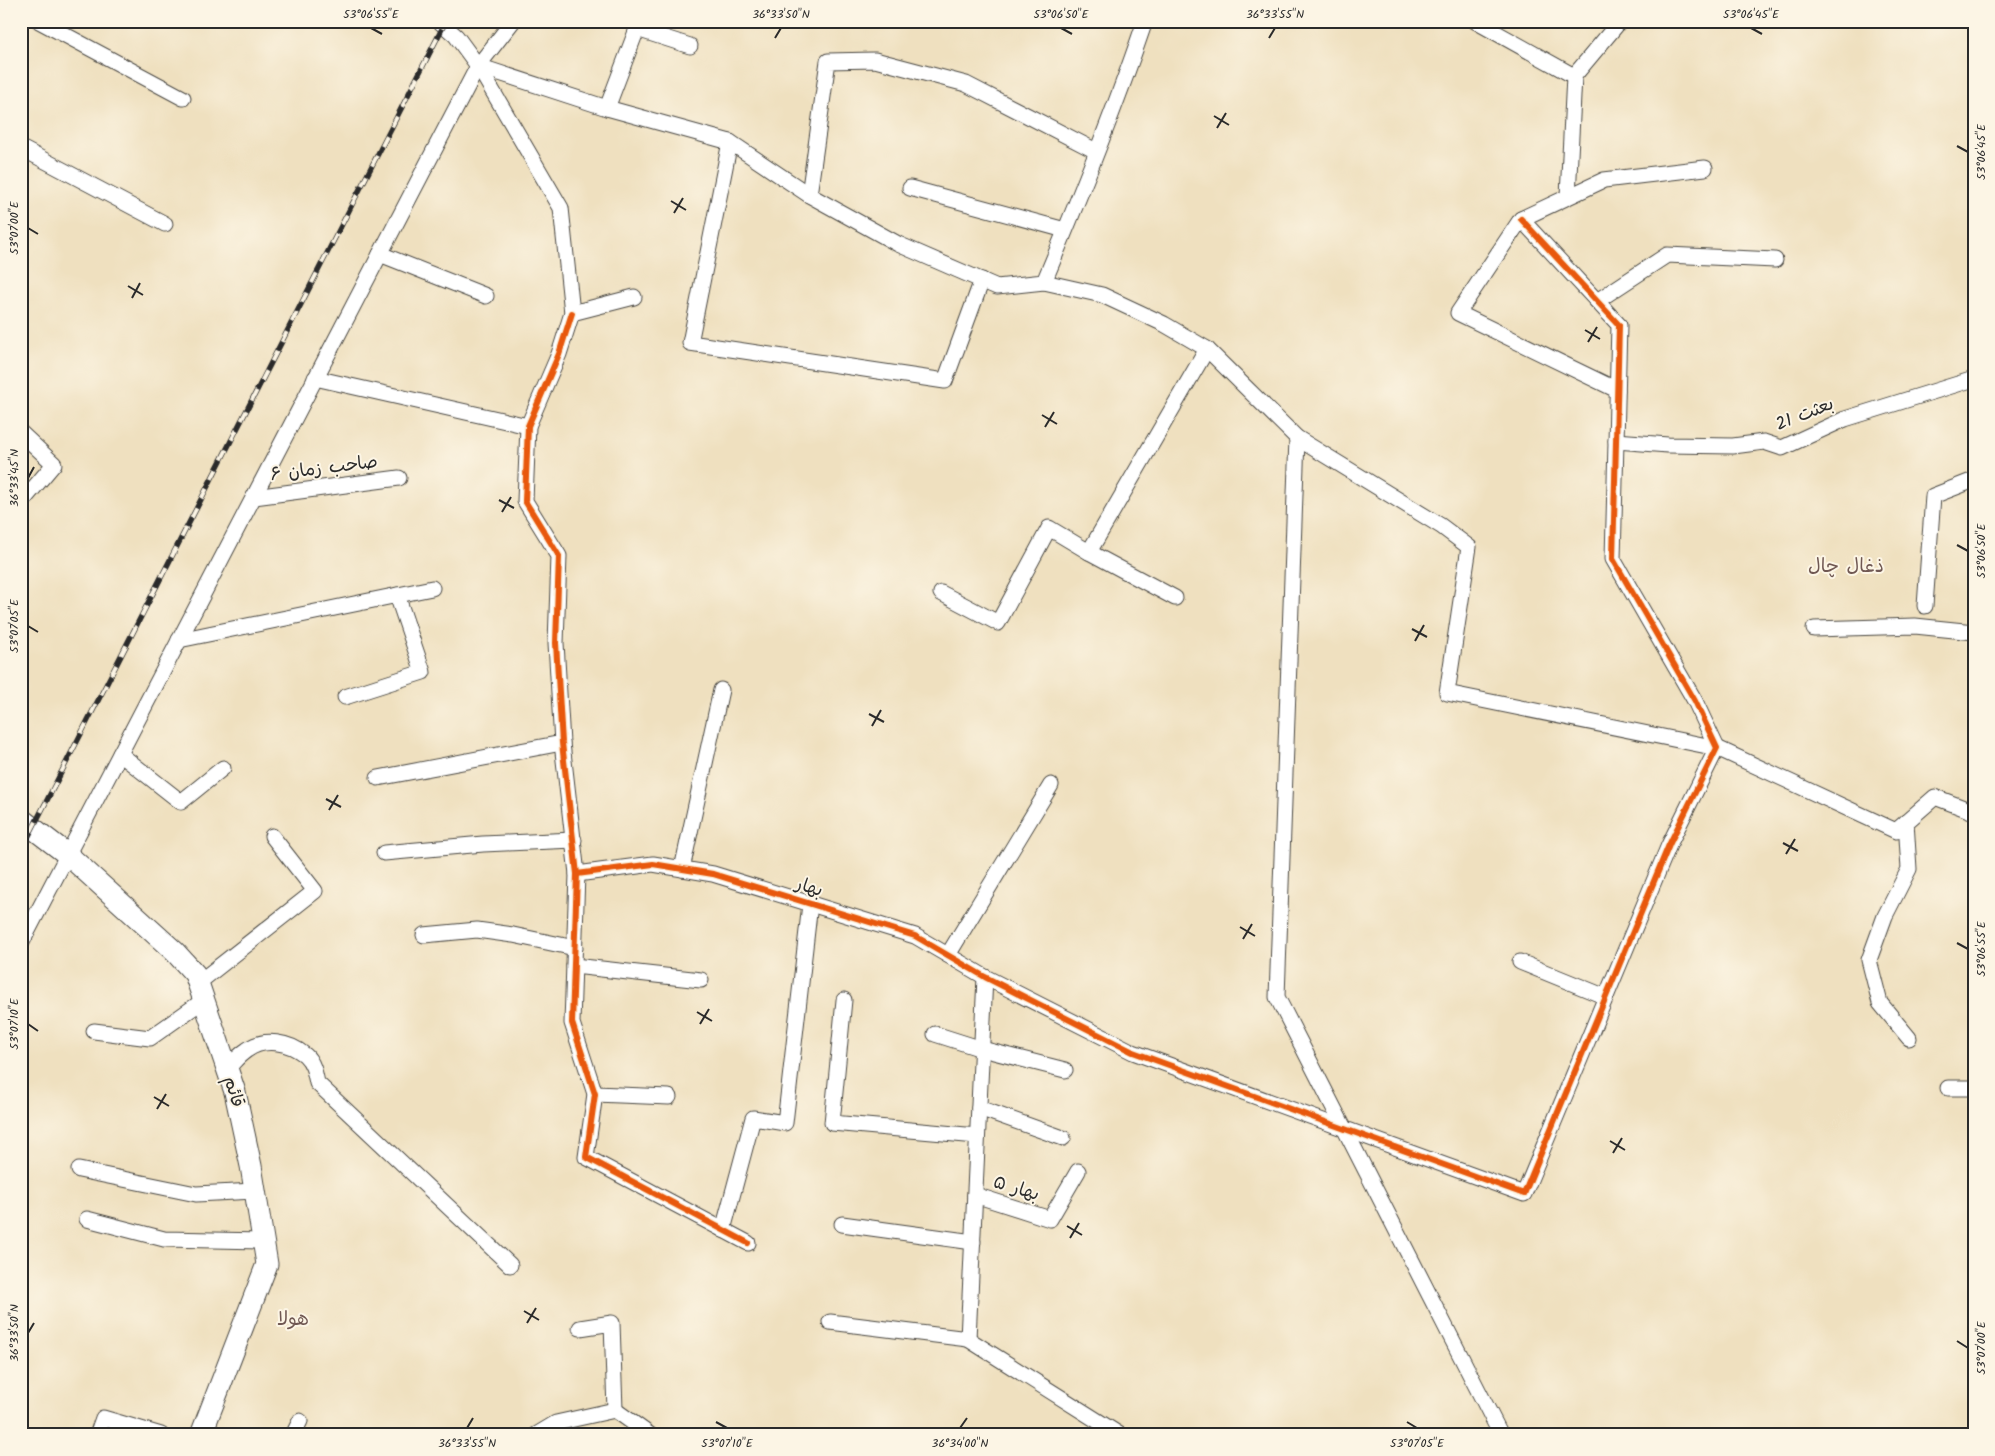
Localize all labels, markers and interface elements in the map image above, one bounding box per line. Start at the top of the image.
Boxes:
text: 53°06'55"E [343,5,400,24]
text: 36°33'50"N [752,5,810,24]
text: 53°06'50"E [1033,5,1090,24]
text: 36°33'55"N [1246,5,1304,24]
text: 53°06'45"E [1723,5,1780,24]
text: 53°06'45"E [1972,123,1991,180]
text: 53°07'00"E [5,200,24,255]
street label: بعثت 21 [1771,390,1839,440]
street label: صاحب زمان ۶ [269,448,379,490]
text: 36°33'45"N [5,449,24,507]
text: 53°06'50"E [1972,522,1991,579]
district label: ذغال چال [1808,552,1884,582]
text: 53°07'05"E [5,598,24,653]
street label: بهار [790,870,826,906]
text: 53°06'55"E [1972,920,1991,977]
text: 53°07'10"E [5,997,24,1050]
street label: قائم [215,1073,251,1111]
street label: بهار ۵ [989,1168,1043,1210]
text: 36°33'50"N [5,1304,24,1362]
district label: هولا [277,1305,309,1335]
text: 53°07'00"E [1972,1320,1991,1375]
text: 36°33'55"N [438,1434,496,1453]
text: 53°07'10"E [701,1434,754,1453]
text: 36°34'00"N [932,1434,988,1453]
text: 53°07'05"E [1390,1434,1445,1453]

